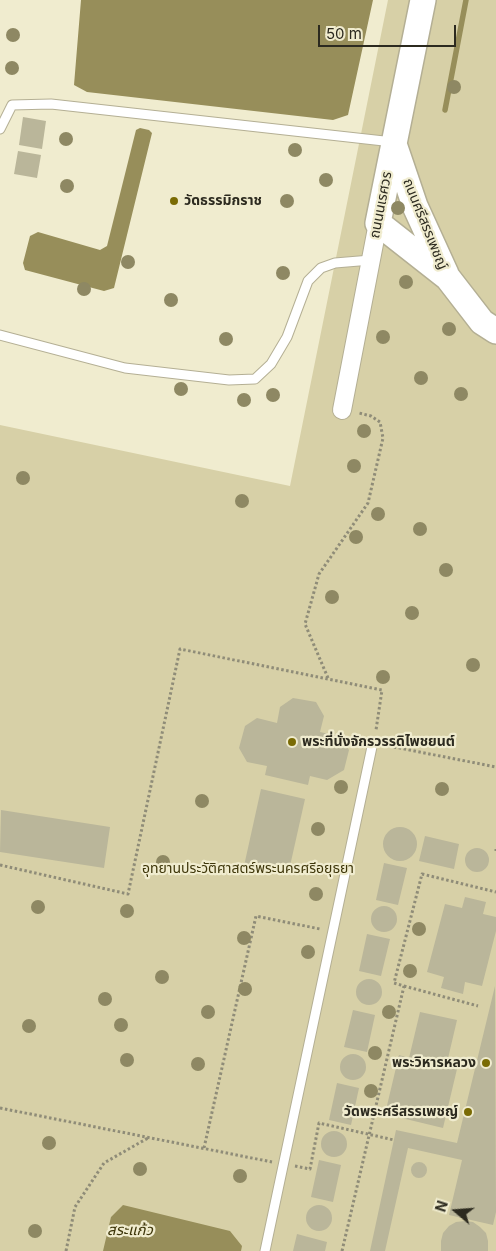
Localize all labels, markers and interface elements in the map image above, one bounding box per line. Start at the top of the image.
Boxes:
scale bar [321,15,458,47]
text: 50 m [326,24,362,43]
street label: ถนนนเรศวร [366,170,396,240]
street label: ถนนศรีสรรเพชญ์ [399,176,451,272]
place label: วัดธรรมิกราช [184,193,262,209]
marker: วัดธรรมิกราช [168,195,180,207]
place label: พระที่นั่งจักรวรรดิไพชยนต์ [302,734,455,750]
marker: พระที่นั่งจักรวรรดิไพชยนต์ [286,736,298,748]
park label: อุทยานประวัติศาสตร์พระนครศรีอยุธยา [142,861,354,877]
place label: พระวิหารหลวง [392,1055,476,1071]
marker: พระวิหารหลวง [480,1057,492,1069]
place label: วัดพระศรีสรรเพชญ์ [344,1104,458,1120]
marker: วัดพระศรีสรรเพชญ์ [462,1106,474,1118]
north arrow [431,1186,481,1236]
text: N [432,1199,451,1214]
water label: สระแก้ว [107,1221,153,1239]

